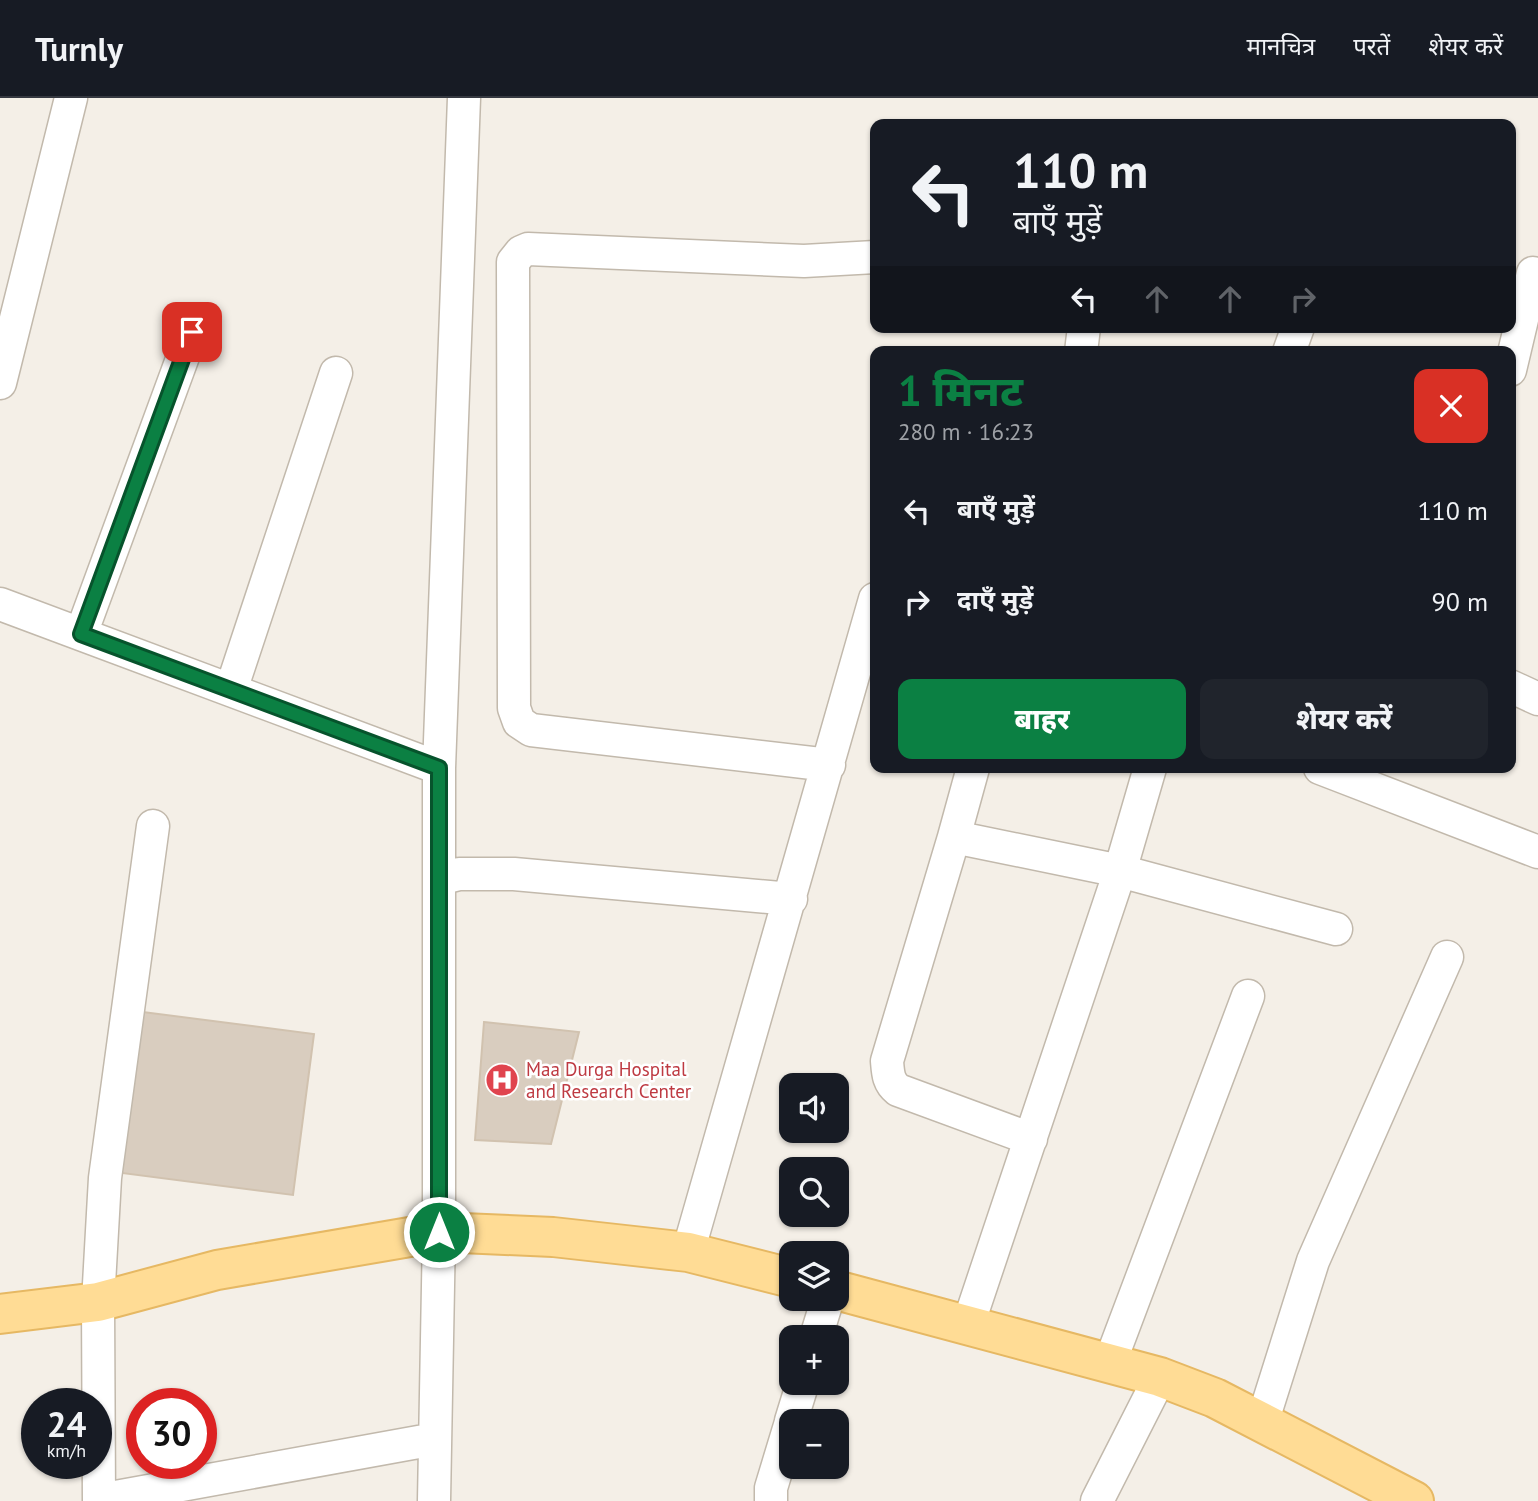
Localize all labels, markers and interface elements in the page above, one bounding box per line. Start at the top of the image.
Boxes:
text: Turnly [35,27,123,70]
text: मानचित्र [1247,31,1315,62]
text: परतें [1353,31,1390,62]
text: शेयर करें [1428,31,1503,62]
text: 110 m [1013,138,1148,202]
icon: left [898,147,989,238]
text: बाएँ मुड़ें [1013,200,1102,242]
icon: left [1065,280,1103,318]
icon: ahead [1138,280,1176,318]
icon: ahead [1211,280,1249,318]
icon: right [1284,280,1322,318]
pin [162,302,222,362]
icon: arrive [173,313,211,351]
text: 1 मिनट [898,363,1023,418]
button: close [1414,369,1488,443]
text: 280 m · 16:23 [898,417,1034,446]
icon: left [898,492,936,530]
text: बाएँ मुड़ें [957,492,1035,525]
text: 110 m [1417,494,1488,527]
icon: right [898,583,936,621]
text: दाएँ मुड़ें [957,583,1033,616]
text: 90 m [1432,585,1488,618]
button: बाहर [898,679,1186,759]
button: शेयर करें [1200,679,1488,759]
place label: Maa Durga Hospital and Research Center [526,1057,692,1103]
hospital icon: Maa Durga Hospital and Research Center [483,1061,521,1099]
map controls [779,1073,849,1479]
button: sound [779,1073,849,1143]
button: search [779,1157,849,1227]
position arrow [402,1195,476,1269]
button: layers [779,1241,849,1311]
button: + [779,1325,849,1395]
speed limit sign: 30 [126,1388,217,1479]
text: 24 [47,1401,86,1447]
button: − [779,1409,849,1479]
text: km/h [47,1439,86,1462]

